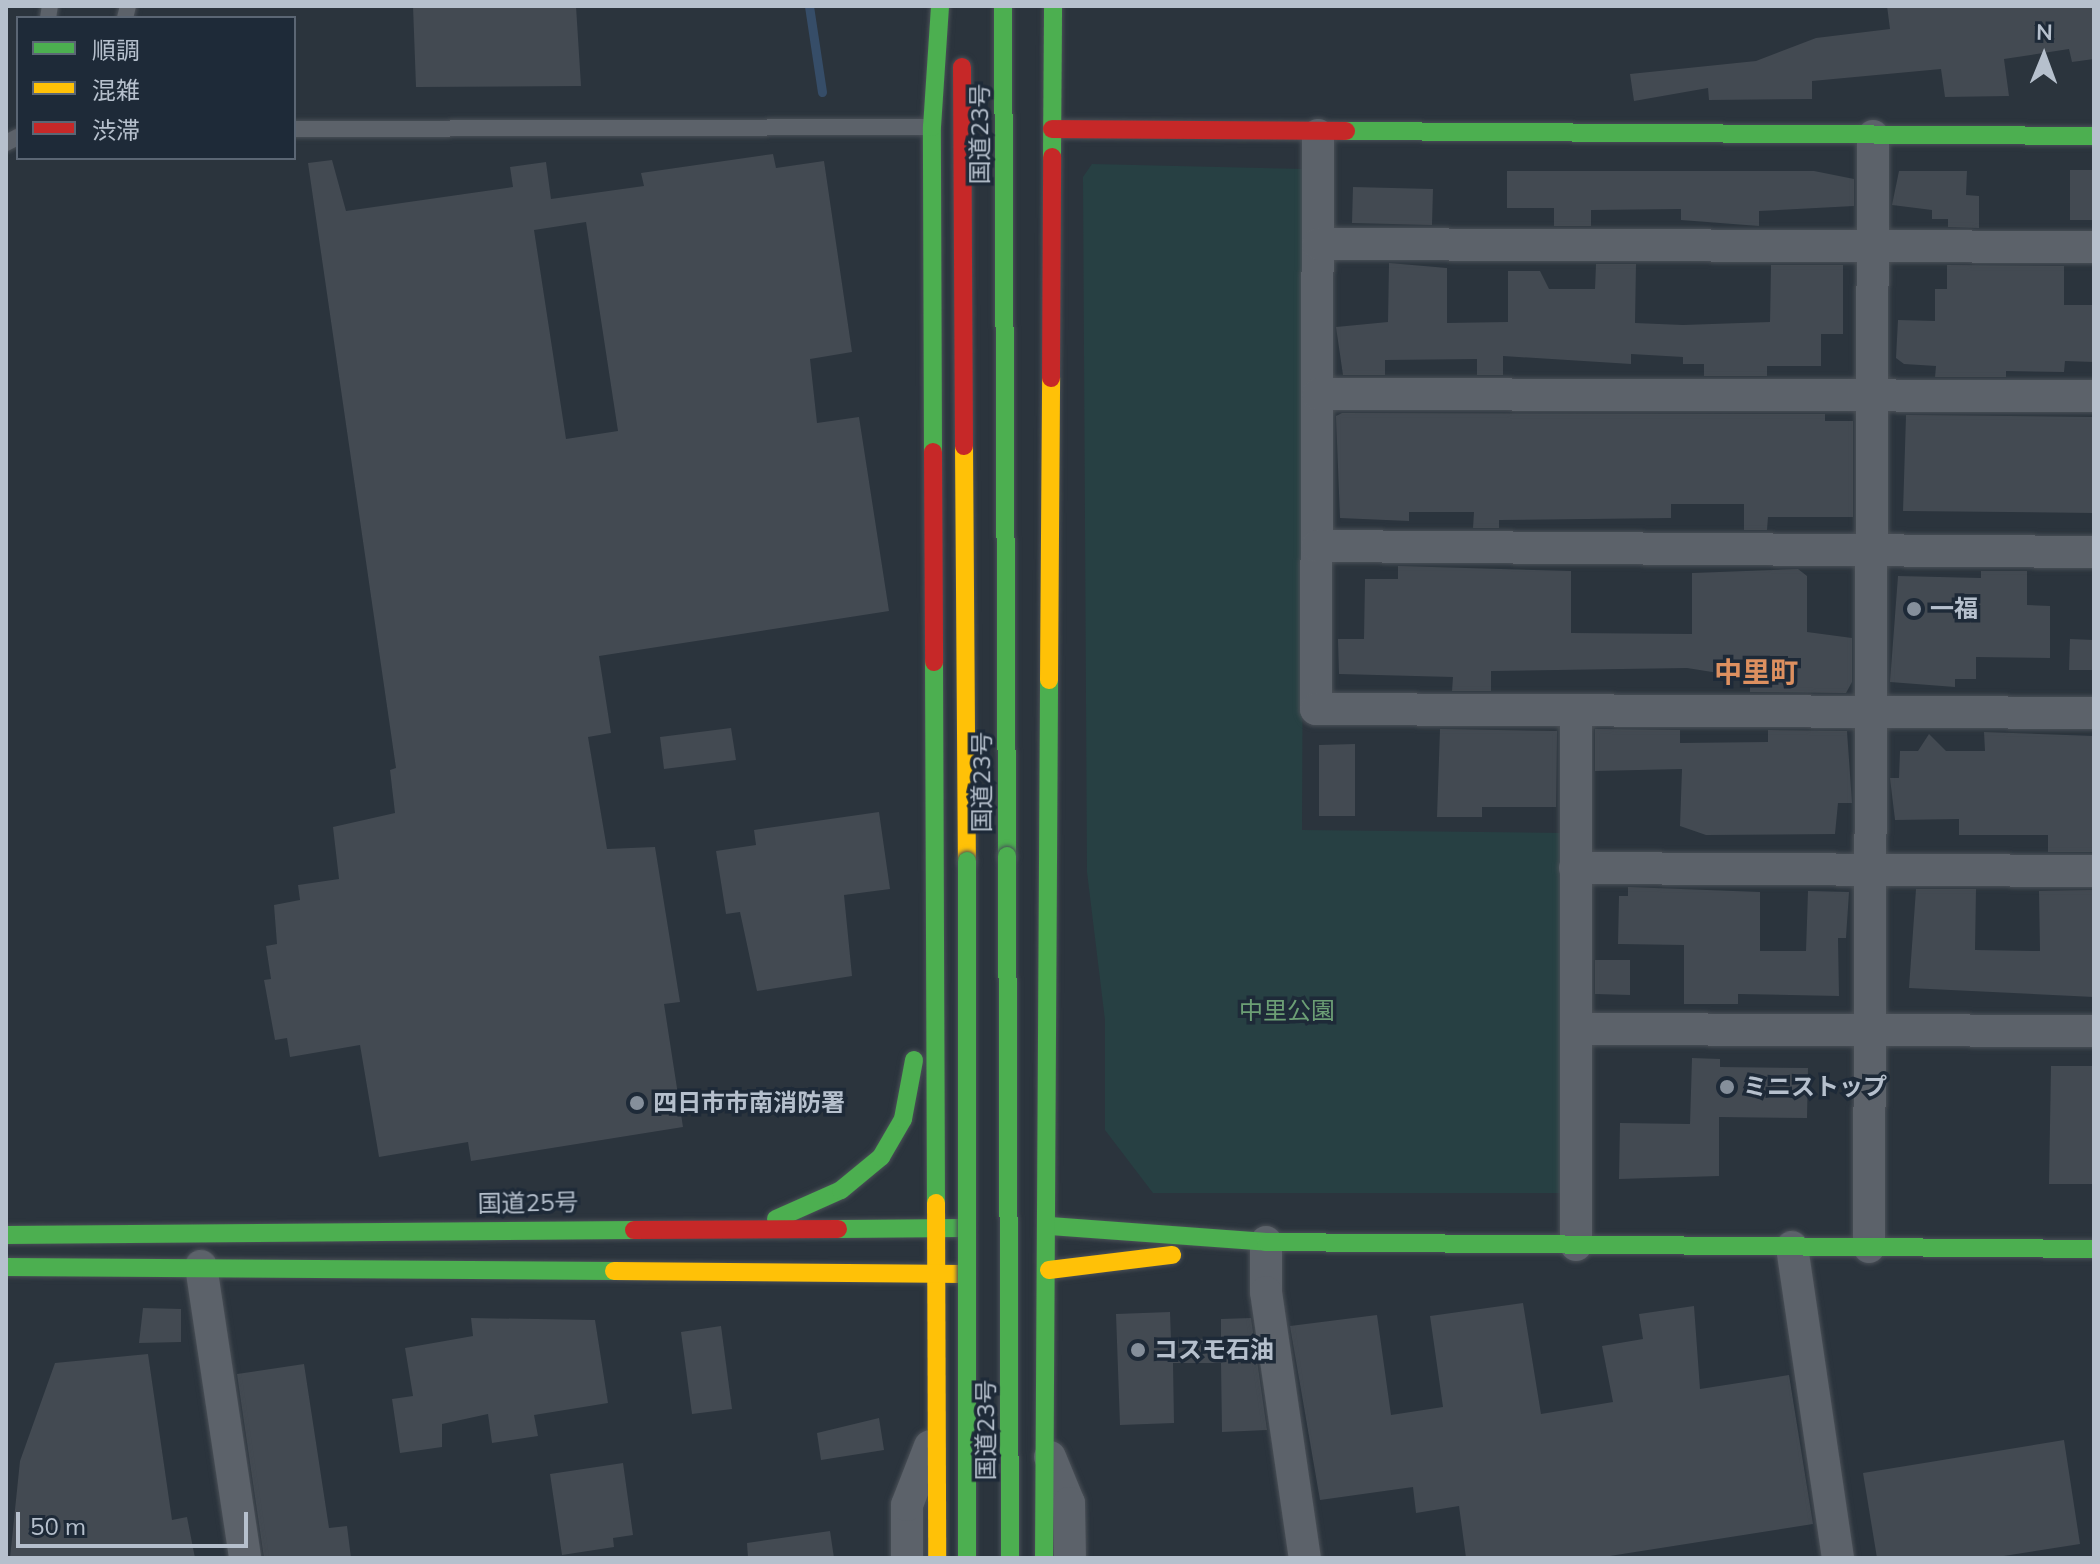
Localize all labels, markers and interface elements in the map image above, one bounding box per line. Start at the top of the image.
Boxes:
legend [16,16,296,160]
north arrow [2004,16,2084,96]
text: N [2036,18,2053,46]
text: 順調 [92,35,140,65]
text: 混雑 [92,75,140,105]
street label: 国道23号 [966,84,994,184]
text: 渋滞 [92,115,140,145]
place label: 一福 [1930,595,1978,623]
marker: 一福 [1905,600,1923,618]
district label: 中里町 [1714,655,1798,689]
street label: 国道23号 [968,732,996,832]
park label: 中里公園 [1239,997,1335,1025]
place label: ミニストップ [1743,1073,1887,1101]
marker: ミニストップ [1718,1078,1736,1096]
place label: 四日市市南消防署 [653,1089,845,1117]
marker: 四日市市南消防署 [628,1094,646,1112]
street label: 国道25号 [477,1188,579,1218]
place label: コスモ石油 [1154,1336,1274,1364]
marker: コスモ石油 [1129,1341,1147,1359]
street label: 国道23号 [972,1380,1000,1480]
scale bar [20,1496,252,1546]
text: 50 m [30,1511,86,1541]

